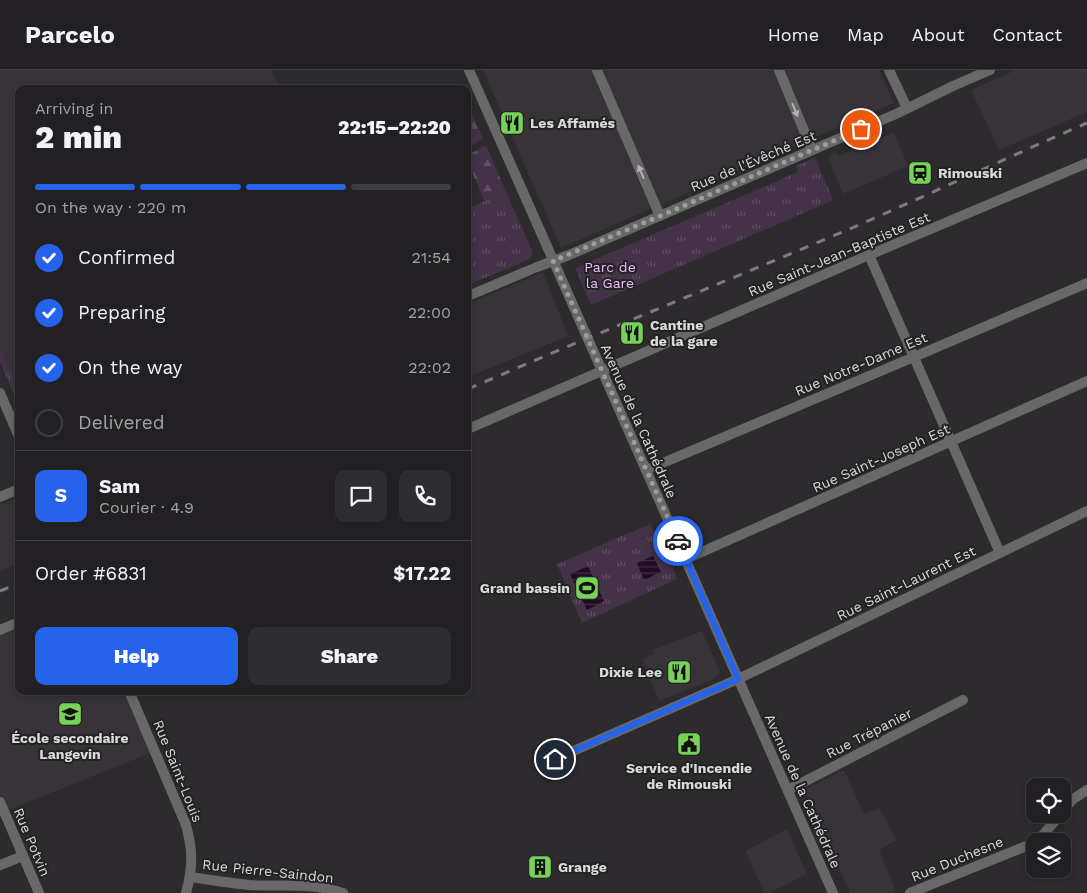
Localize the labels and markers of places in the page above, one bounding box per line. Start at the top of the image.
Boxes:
pin [840,108,882,150]
restaurant icon: Les Affamés [499,110,525,136]
place label: Les Affamés [530,115,616,131]
station icon: Rimouski [907,160,933,186]
place label: Rimouski [938,165,1002,181]
place label: Cantine de la gare [650,317,718,349]
restaurant icon: Cantine de la gare [619,320,645,346]
sports icon: Grand bassin [574,575,600,601]
place label: Grand bassin [480,580,570,596]
restaurant icon: Dixie Lee [666,659,692,685]
place label: Dixie Lee [599,664,662,680]
school or university icon: École secondaire Langevin [57,701,83,727]
place label: École secondaire Langevin [11,730,129,762]
public building icon: Service d'Incendie de Rimouski [676,731,702,757]
pin [534,738,576,780]
place label: Service d'Incendie de Rimouski [626,760,752,792]
building icon: Grange [527,854,553,880]
place label: Grange [558,859,607,875]

